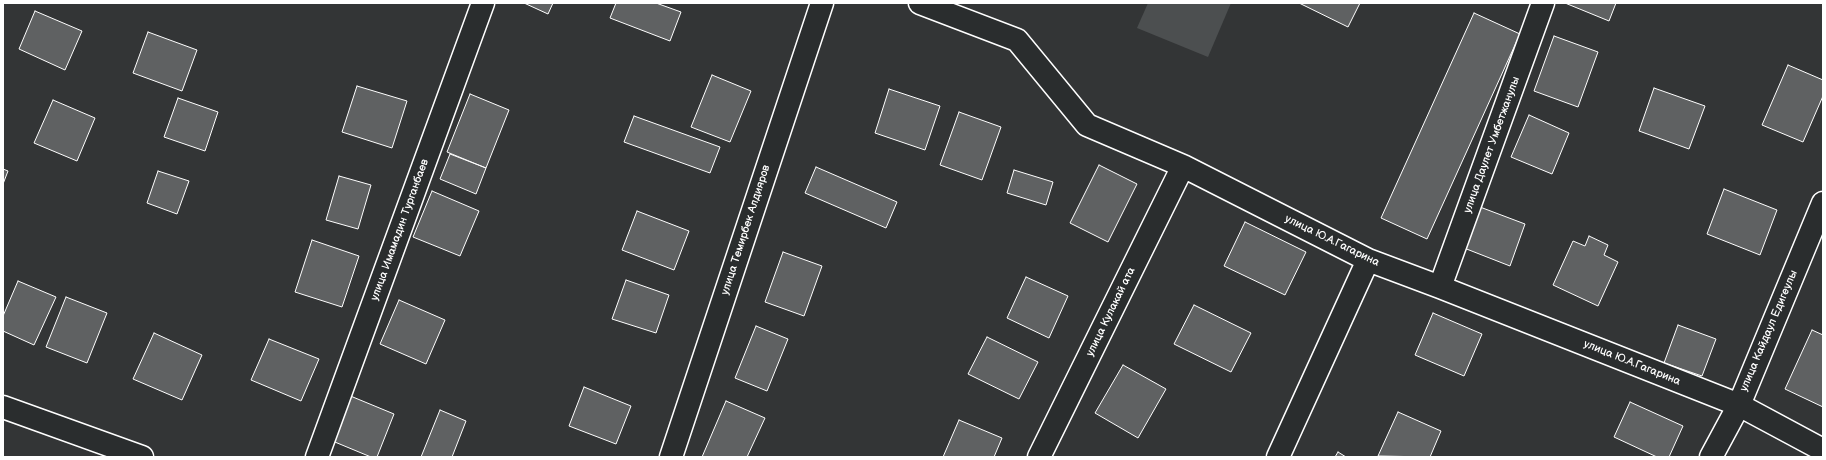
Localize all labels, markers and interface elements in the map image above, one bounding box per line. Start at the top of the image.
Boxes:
street label: улица Даулет Умбетжанулы [1461,75,1523,215]
street label: улица Имамадин Турганбаев [368,157,432,303]
street label: улица Темирбек Алдияров [719,163,773,297]
street label: улица Ю.А.Гагарина [1283,212,1381,270]
street label: улица Кулакай ата [1084,265,1138,359]
street label: улица Кайдаул Едигеулы [1737,268,1801,394]
street label: улица Ю.А.Гагарина [1582,338,1682,388]

